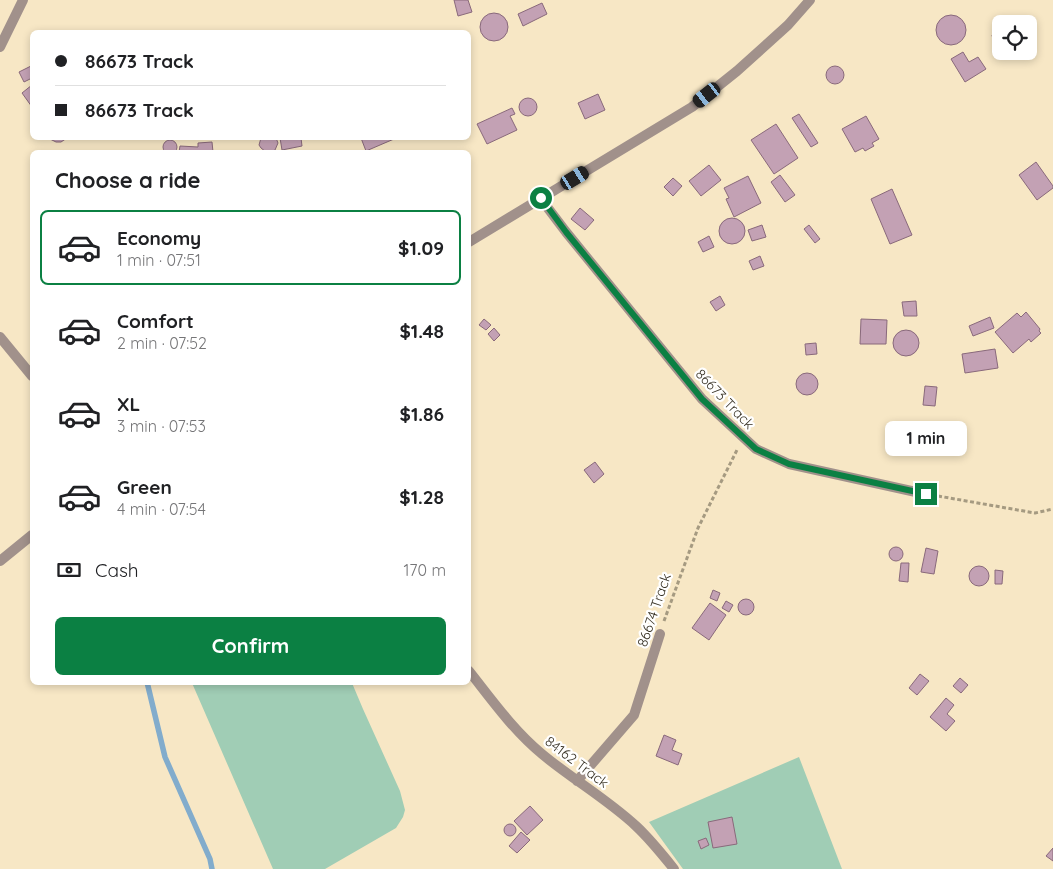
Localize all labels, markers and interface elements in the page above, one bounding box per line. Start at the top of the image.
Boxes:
map controls [992,15,1037,60]
button: locate [992,15,1037,60]
text: 86673 Track [85,49,194,73]
car [690,80,723,110]
text: 86673 Track [85,98,194,122]
car [558,164,591,192]
text: Choose a ride [55,166,200,194]
route start [530,187,552,209]
icon: car [57,225,102,270]
text: Economy [117,226,201,250]
text: $1.09 [398,236,444,260]
text: 1 min · 07:51 [117,250,201,270]
icon: car [57,308,102,353]
text: Comfort [117,309,194,333]
text: $1.48 [400,319,444,343]
text: 2 min · 07:52 [117,333,207,353]
street label: 86673 Track [692,365,758,433]
icon: car [57,391,102,436]
text: XL [117,392,140,416]
text: $1.86 [400,402,444,426]
text: 3 min · 07:53 [117,416,206,436]
callout: 1 min [885,422,967,456]
text: 1 min [907,428,945,448]
icon: car [57,474,102,519]
text: Green [117,475,172,499]
route end [915,483,937,505]
text: $1.28 [399,485,444,509]
text: 4 min · 07:54 [117,499,206,519]
icon: cash [55,556,83,584]
text: Cash [95,558,139,582]
text: 170 m [403,560,446,580]
street label: 86674 Track [633,571,675,649]
button: Confirm [55,617,446,675]
street label: 84162 Track [542,732,612,792]

